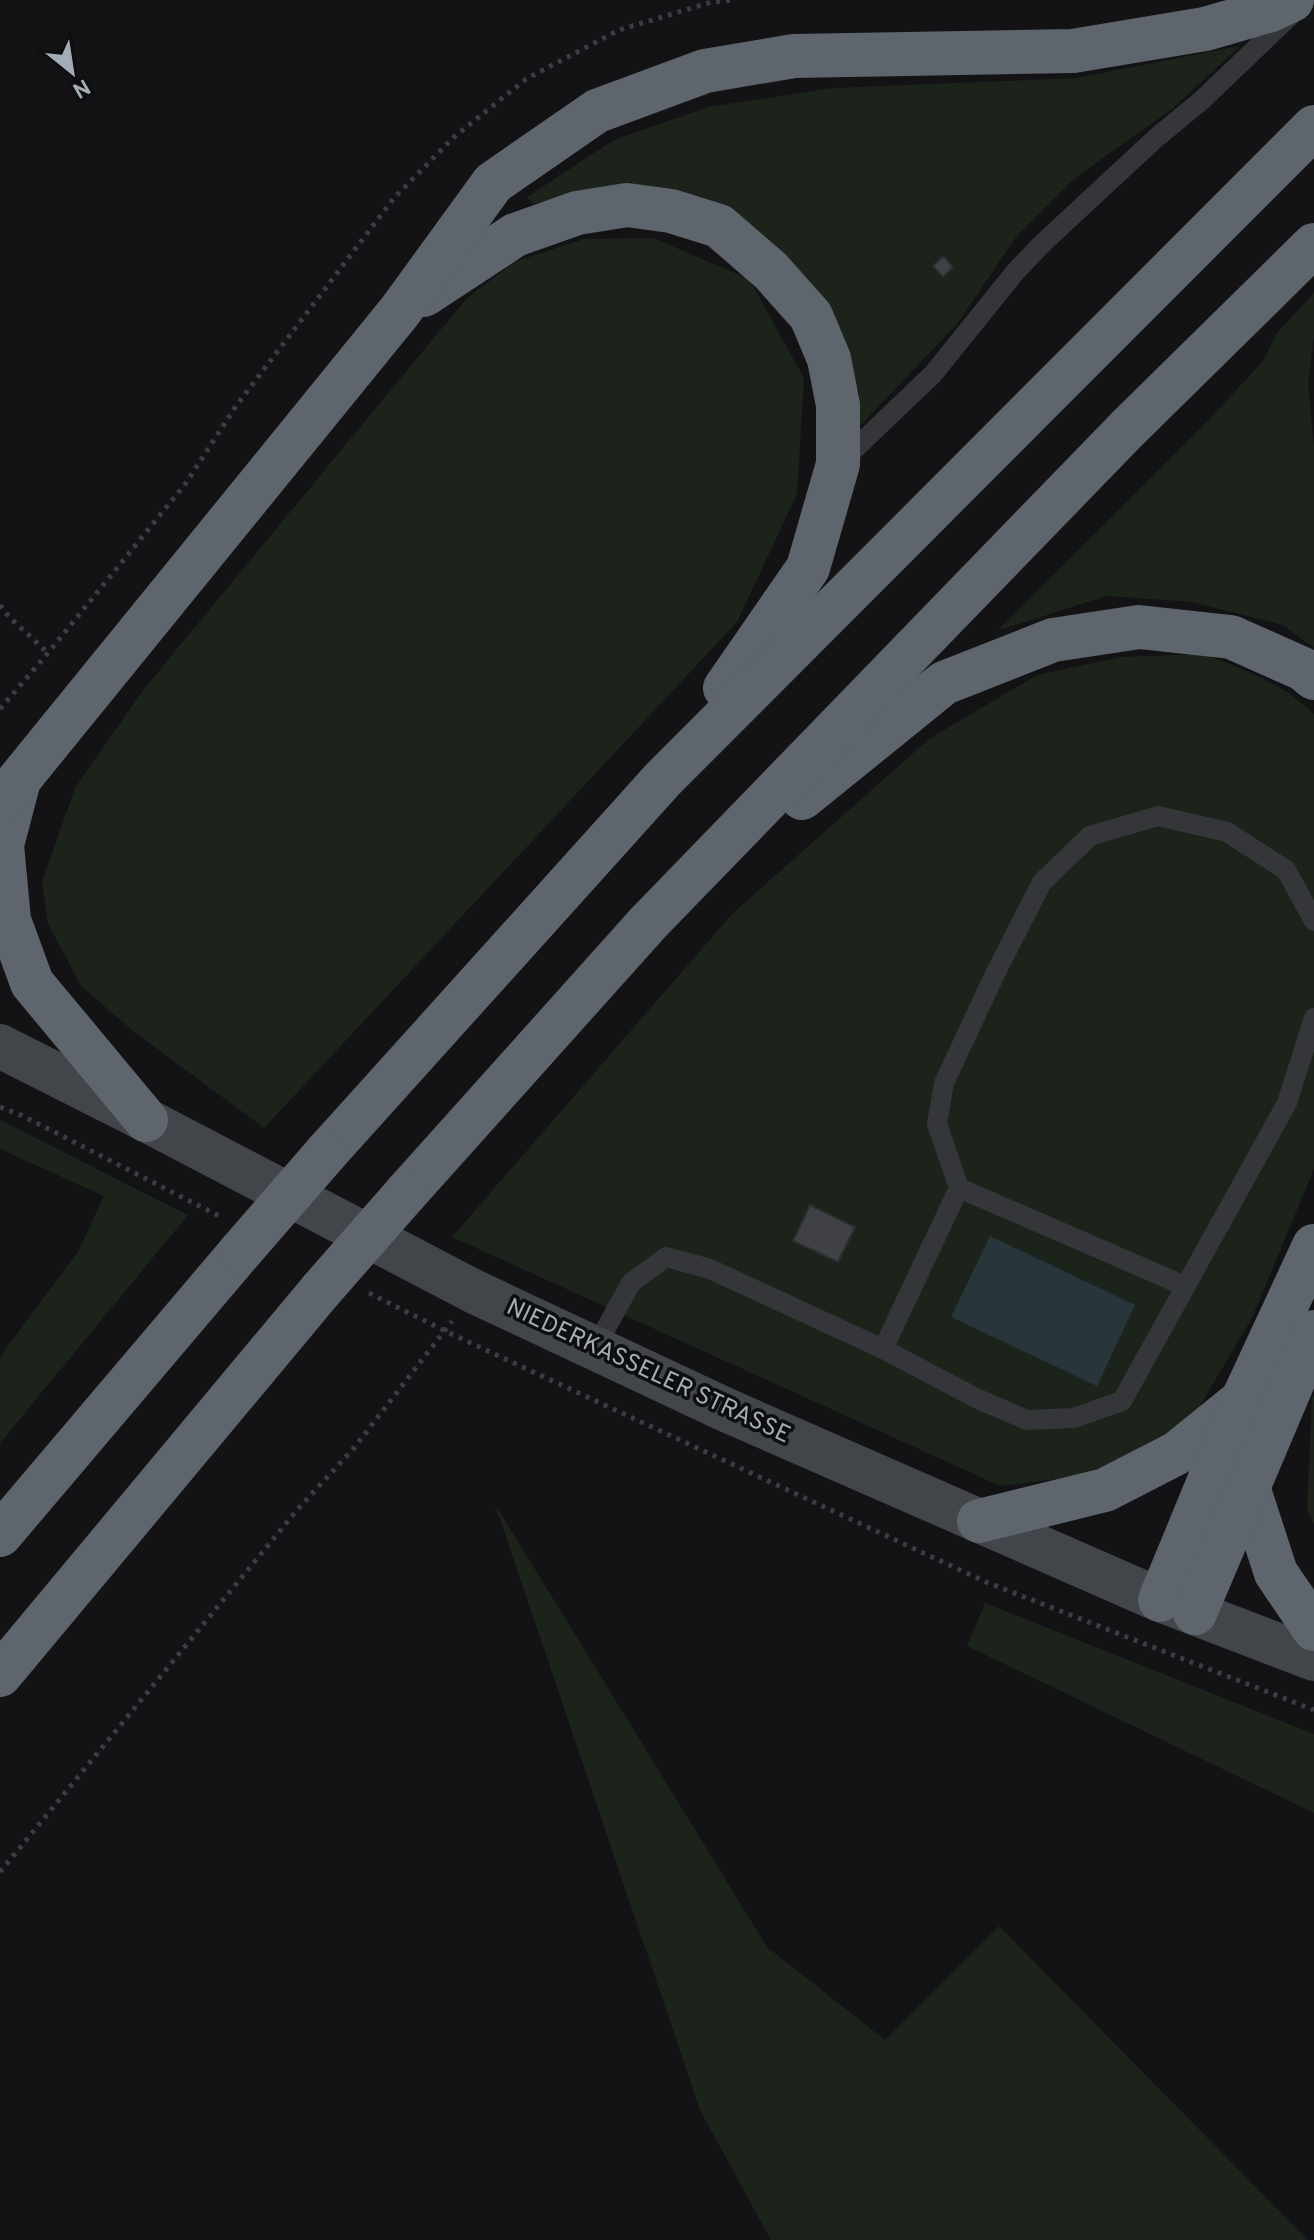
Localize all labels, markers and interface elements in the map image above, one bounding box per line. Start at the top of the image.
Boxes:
north arrow [32,32,112,112]
text: N [67,72,94,103]
street label: NIEDERKASSELER STRASSE [501,1293,795,1451]

